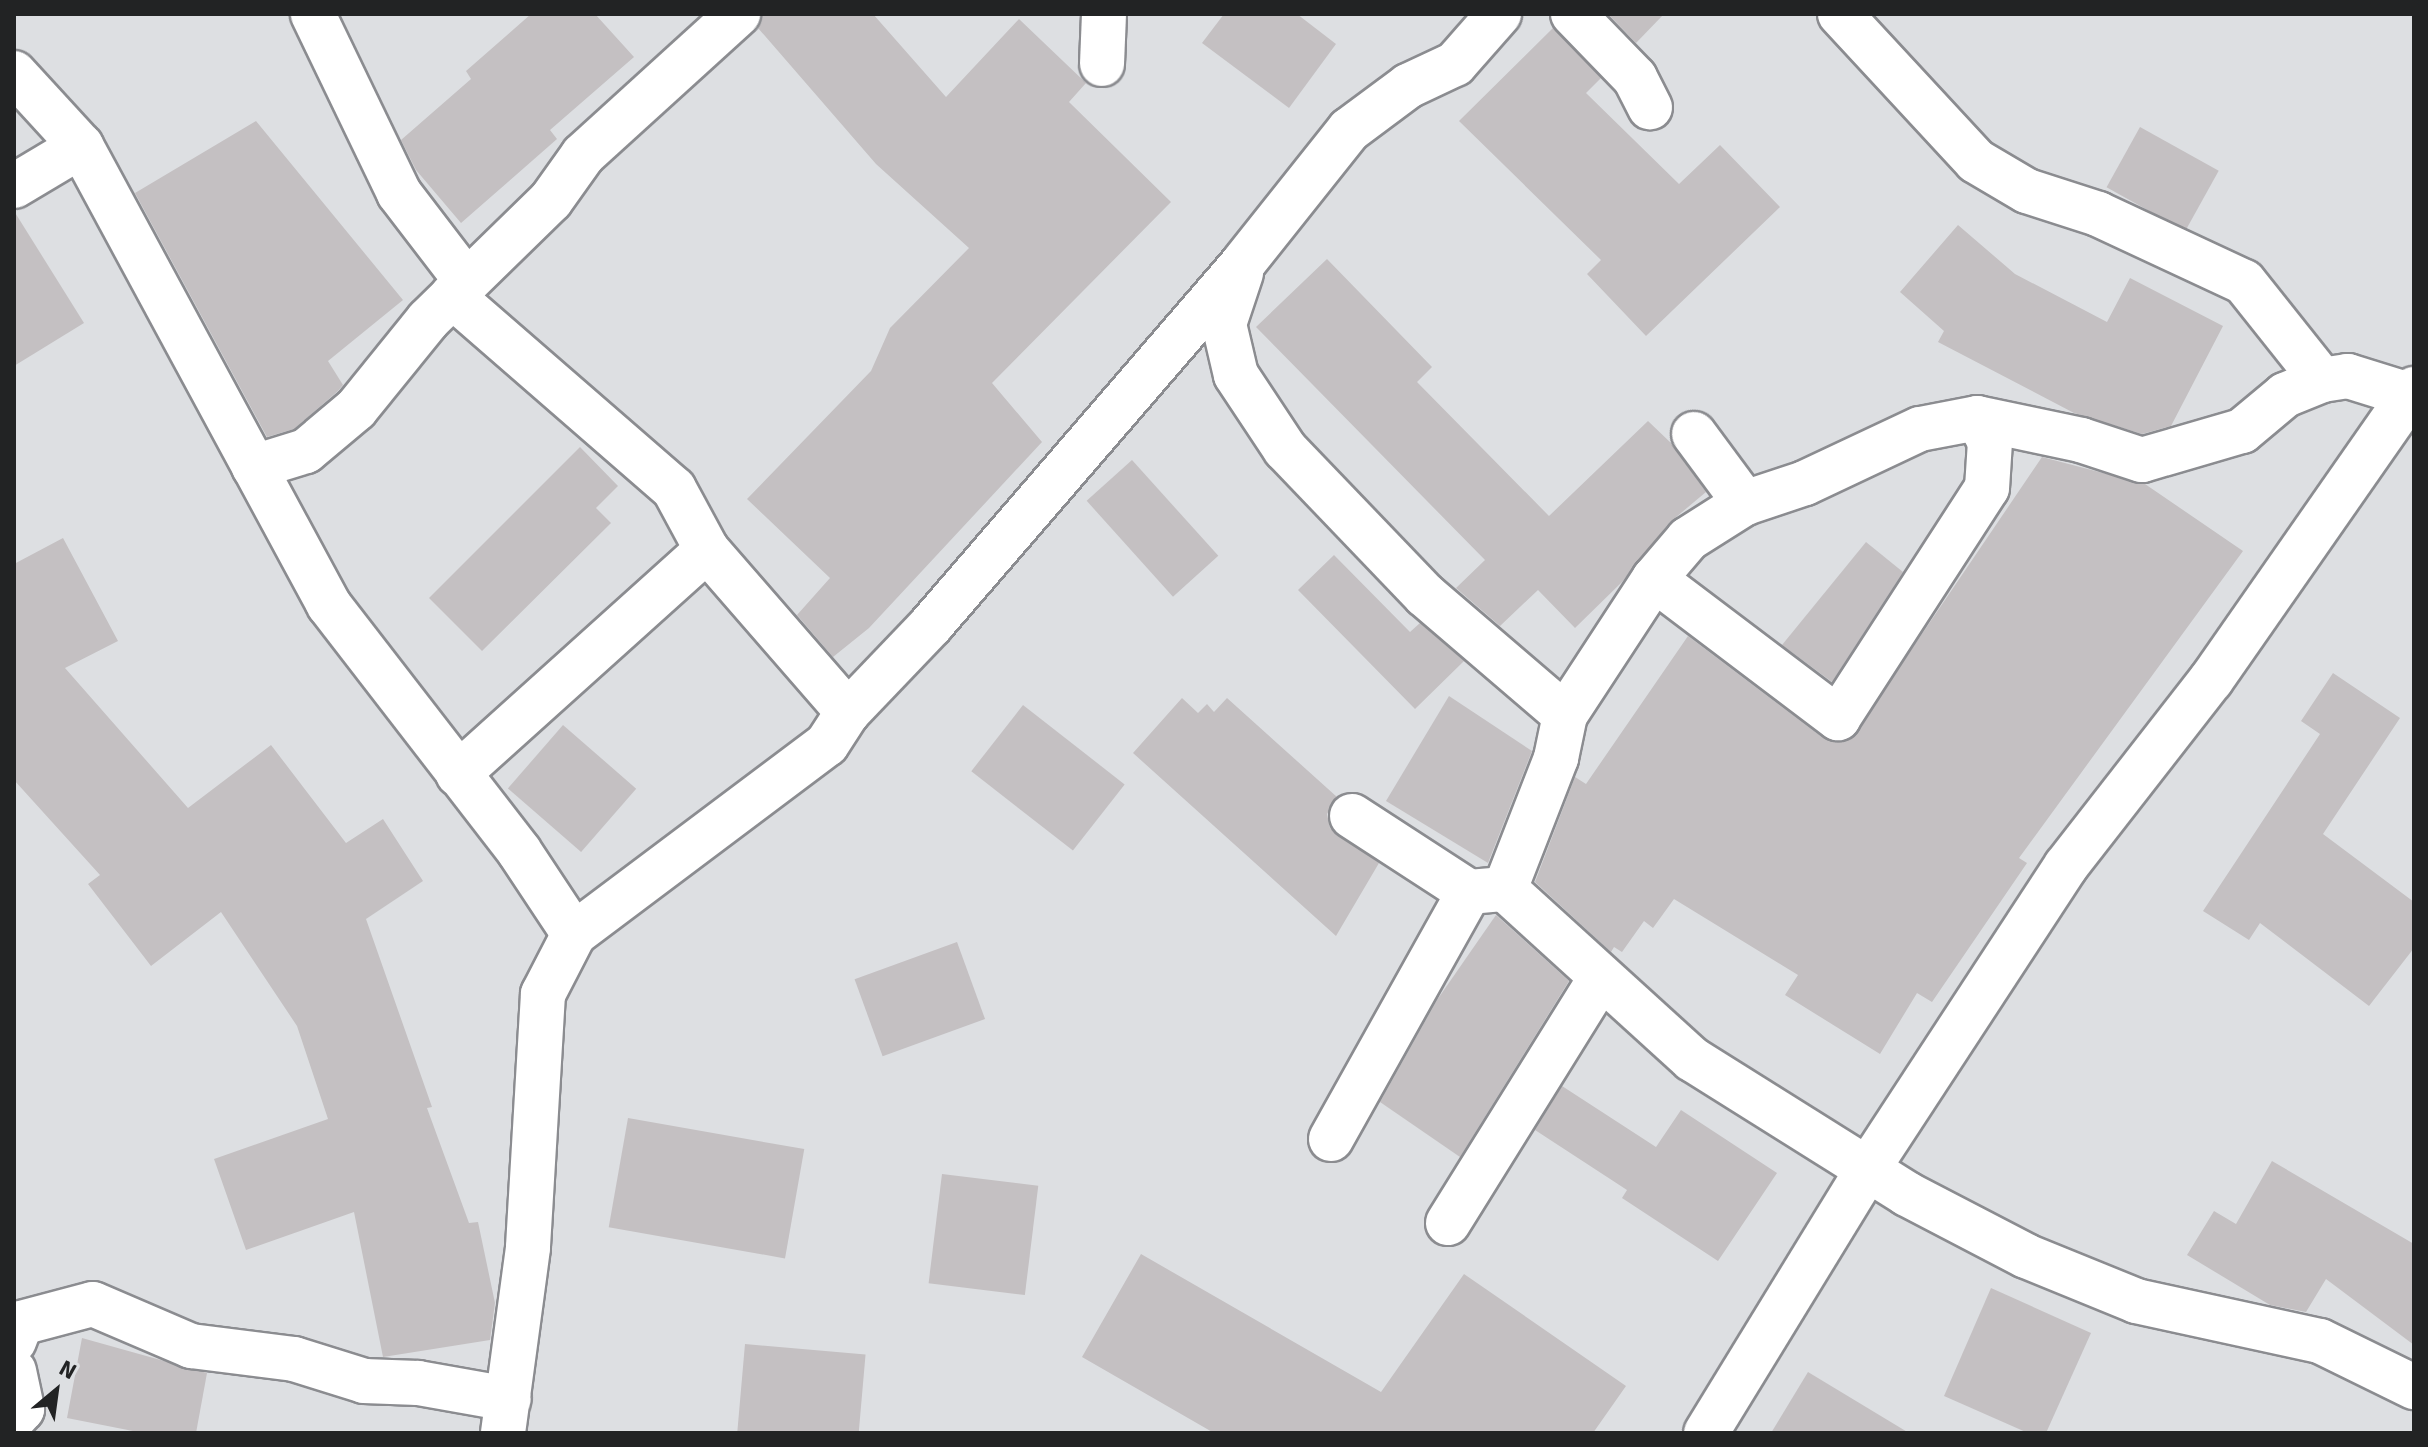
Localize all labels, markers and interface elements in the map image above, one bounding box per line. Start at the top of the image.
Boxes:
north arrow [16,1351,96,1431]
text: N [55,1354,81,1385]

